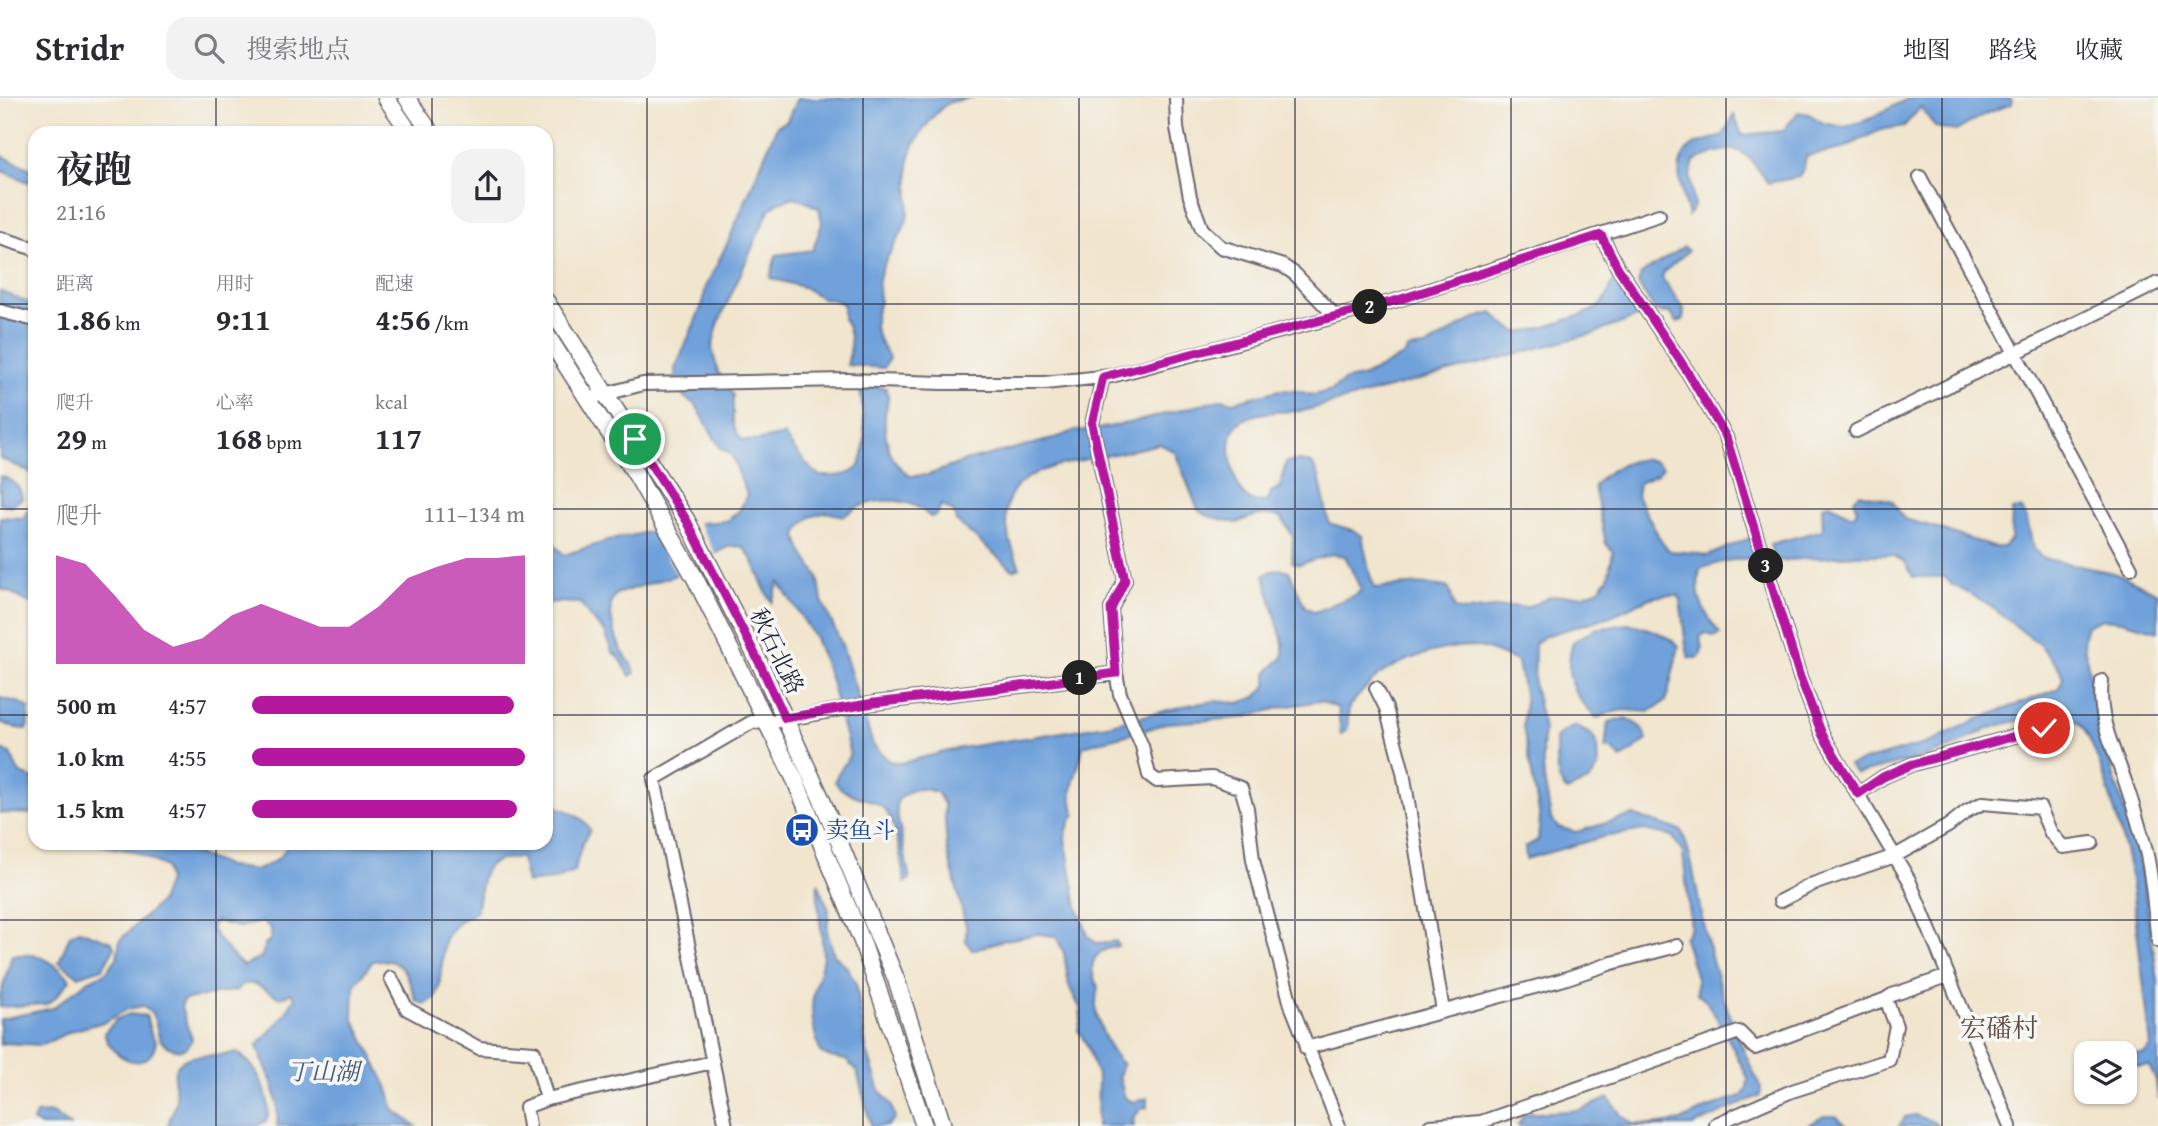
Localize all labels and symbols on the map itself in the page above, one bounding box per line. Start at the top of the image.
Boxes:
pin: 2 [1352,290,1388,325]
pin [605,409,665,469]
pin: 3 [1748,548,1784,584]
street label: 秋石北路 [742,602,812,699]
pin: 1 [1062,660,1098,696]
pin [2014,698,2074,758]
bus stop icon: 卖鱼斗 [783,811,821,849]
place label: 卖鱼斗 [826,813,895,846]
district label: 宏磻村 [1960,1008,2038,1047]
water label: 丁山湖 [287,1054,363,1089]

